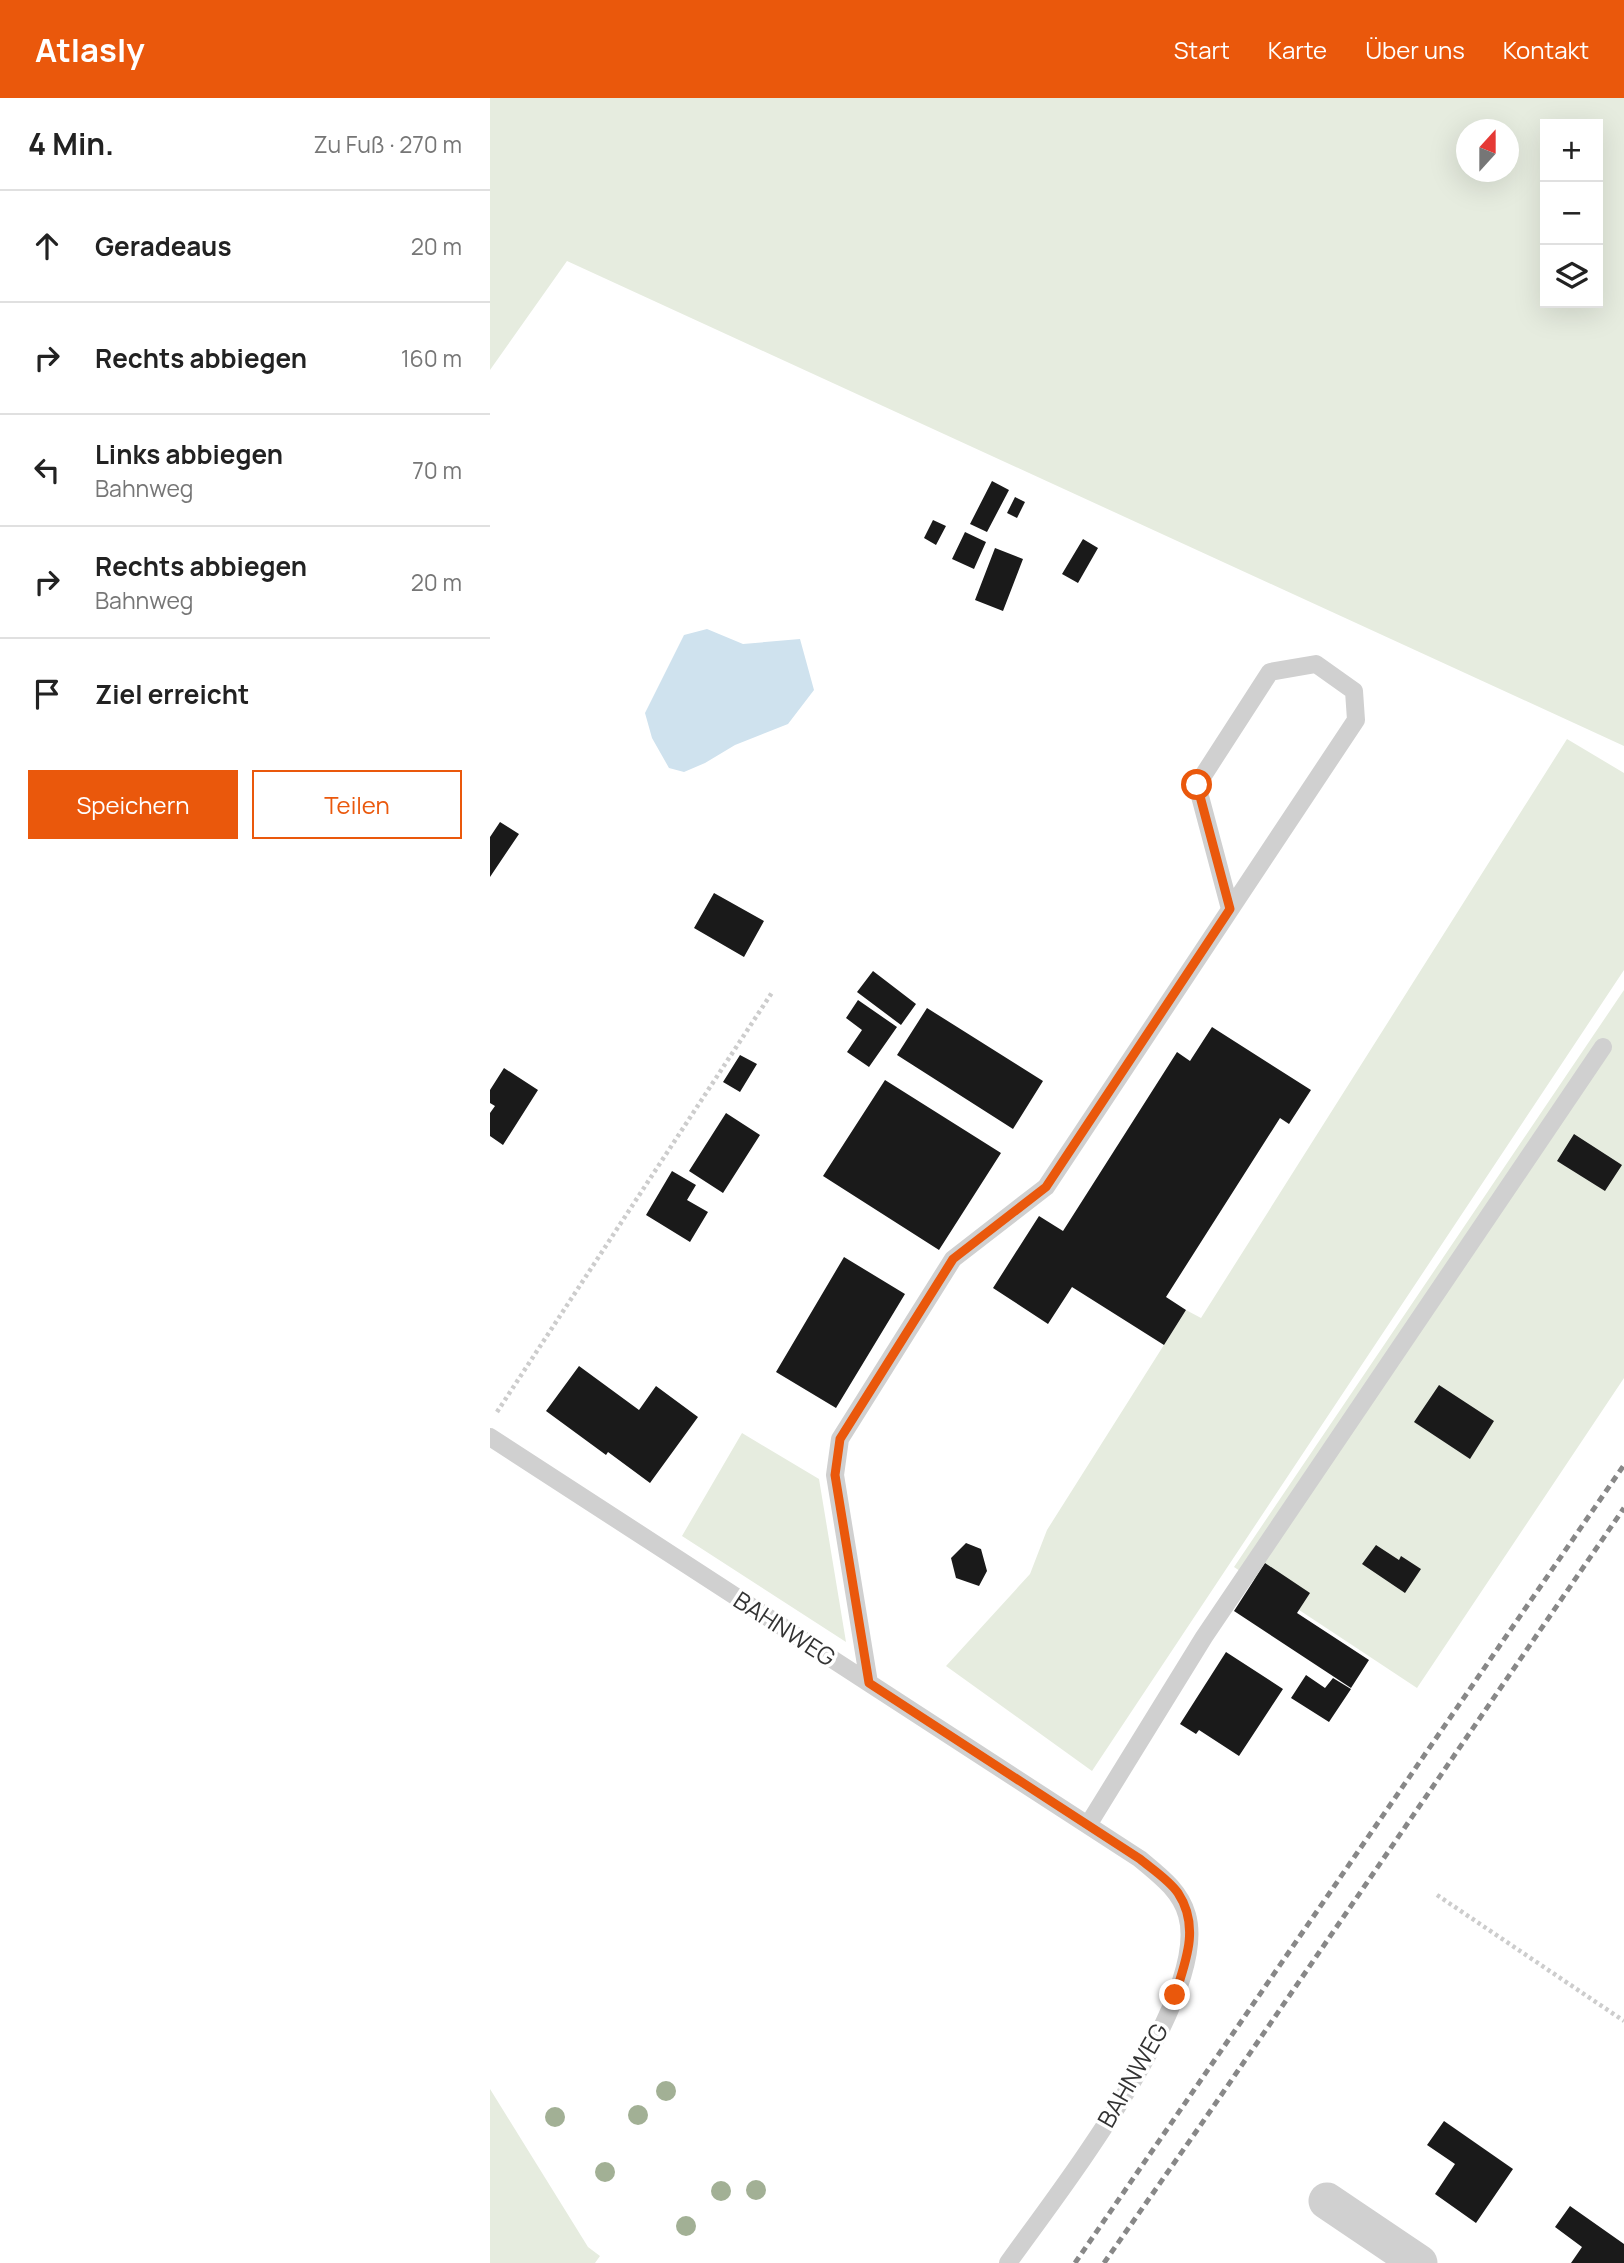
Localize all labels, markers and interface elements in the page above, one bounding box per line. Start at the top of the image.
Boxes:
text: Atlasly [35,27,145,72]
text: Start [1174,33,1230,66]
text: Karte [1268,33,1327,66]
text: Über uns [1365,33,1465,66]
text: Kontakt [1503,33,1589,66]
north arrow [1456,119,1519,182]
map controls [1540,119,1603,308]
button: + [1540,119,1603,182]
text: 4 Min. [28,123,114,164]
text: Zu Fuß · 270 m [313,128,462,160]
button: − [1540,182,1603,245]
icon: ahead [28,227,66,265]
text: Geradeaus [95,228,231,264]
text: 20 m [411,230,462,262]
button: layers [1540,245,1603,308]
icon: right [28,339,66,377]
text: Rechts abbiegen [95,340,307,376]
text: 160 m [401,342,462,374]
text: Links abbiegen [95,436,283,472]
icon: left [28,451,66,489]
text: 70 m [412,454,462,486]
text: Bahnweg [95,472,193,504]
text: Rechts abbiegen [95,548,307,584]
icon: right [28,563,66,601]
text: 20 m [411,566,462,598]
text: Bahnweg [95,584,193,616]
icon: arrive [28,675,66,713]
text: Ziel erreicht [95,676,249,712]
route start [1181,769,1212,800]
button: Speichern [28,770,238,839]
button: Teilen [252,770,462,839]
street label: BAHNWEG [728,1583,842,1673]
route end [1159,1979,1190,2010]
street label: BAHNWEG [1089,2017,1175,2133]

